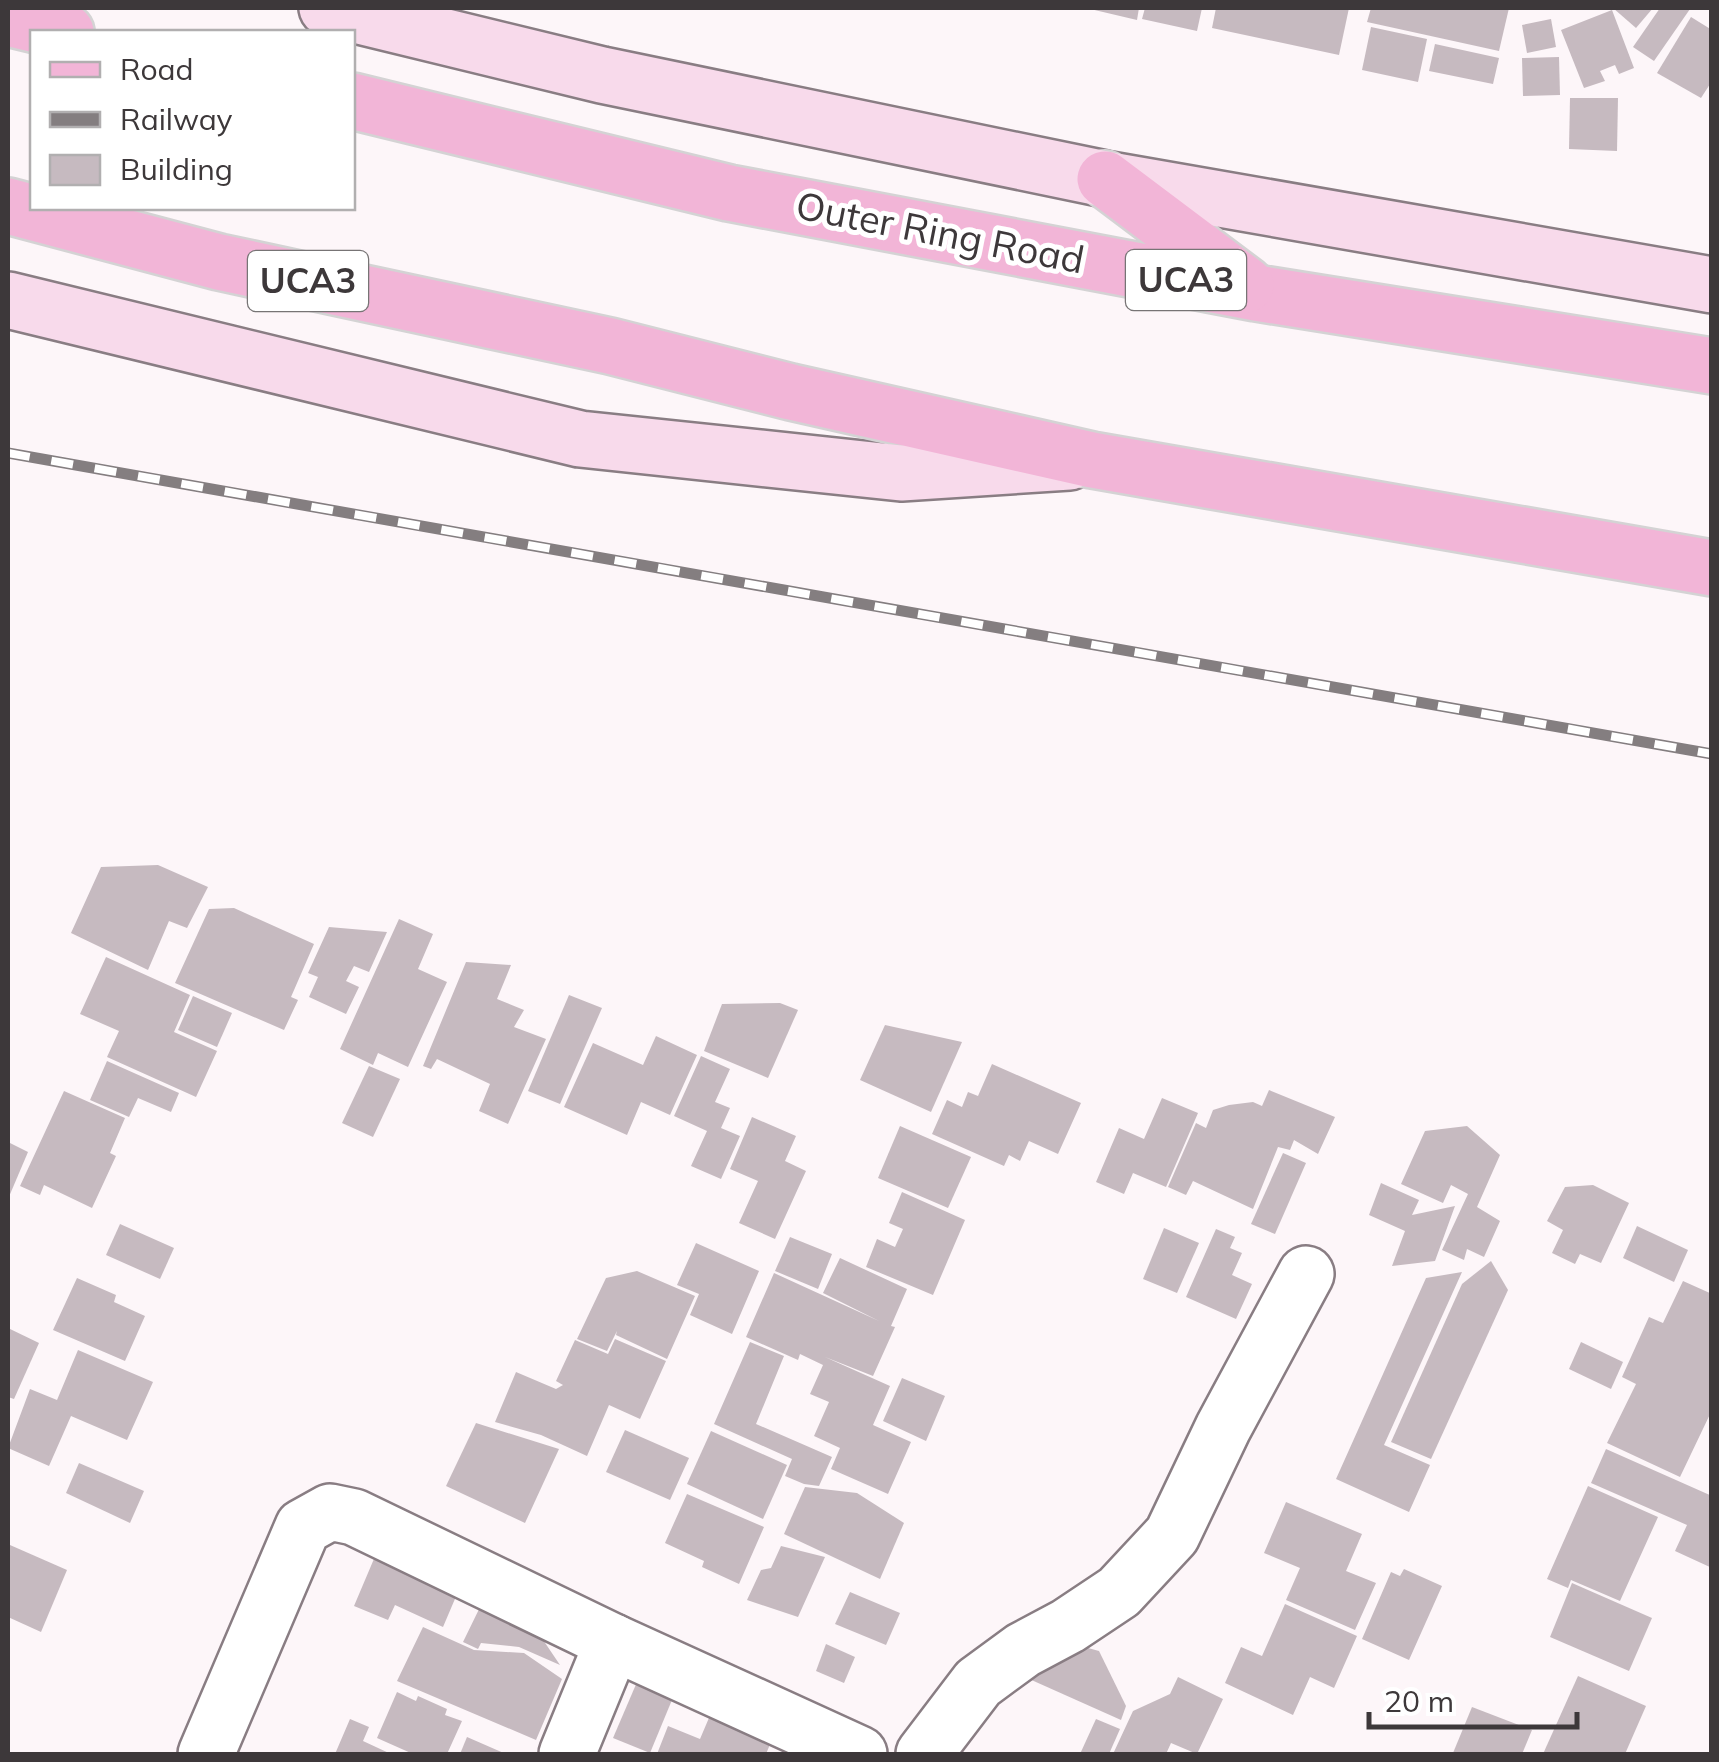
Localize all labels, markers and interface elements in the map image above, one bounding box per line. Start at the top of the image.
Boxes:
legend [30,30,355,210]
text: Road [120,50,194,88]
text: Railway [120,100,233,138]
text: Building [120,150,233,188]
street label: Outer Ring Road [792,181,1088,283]
road number: UCA3 [1126,250,1246,310]
road number: UCA3 [248,251,368,311]
scale bar [1369,1667,1576,1729]
text: 20 m [1384,1682,1454,1720]

